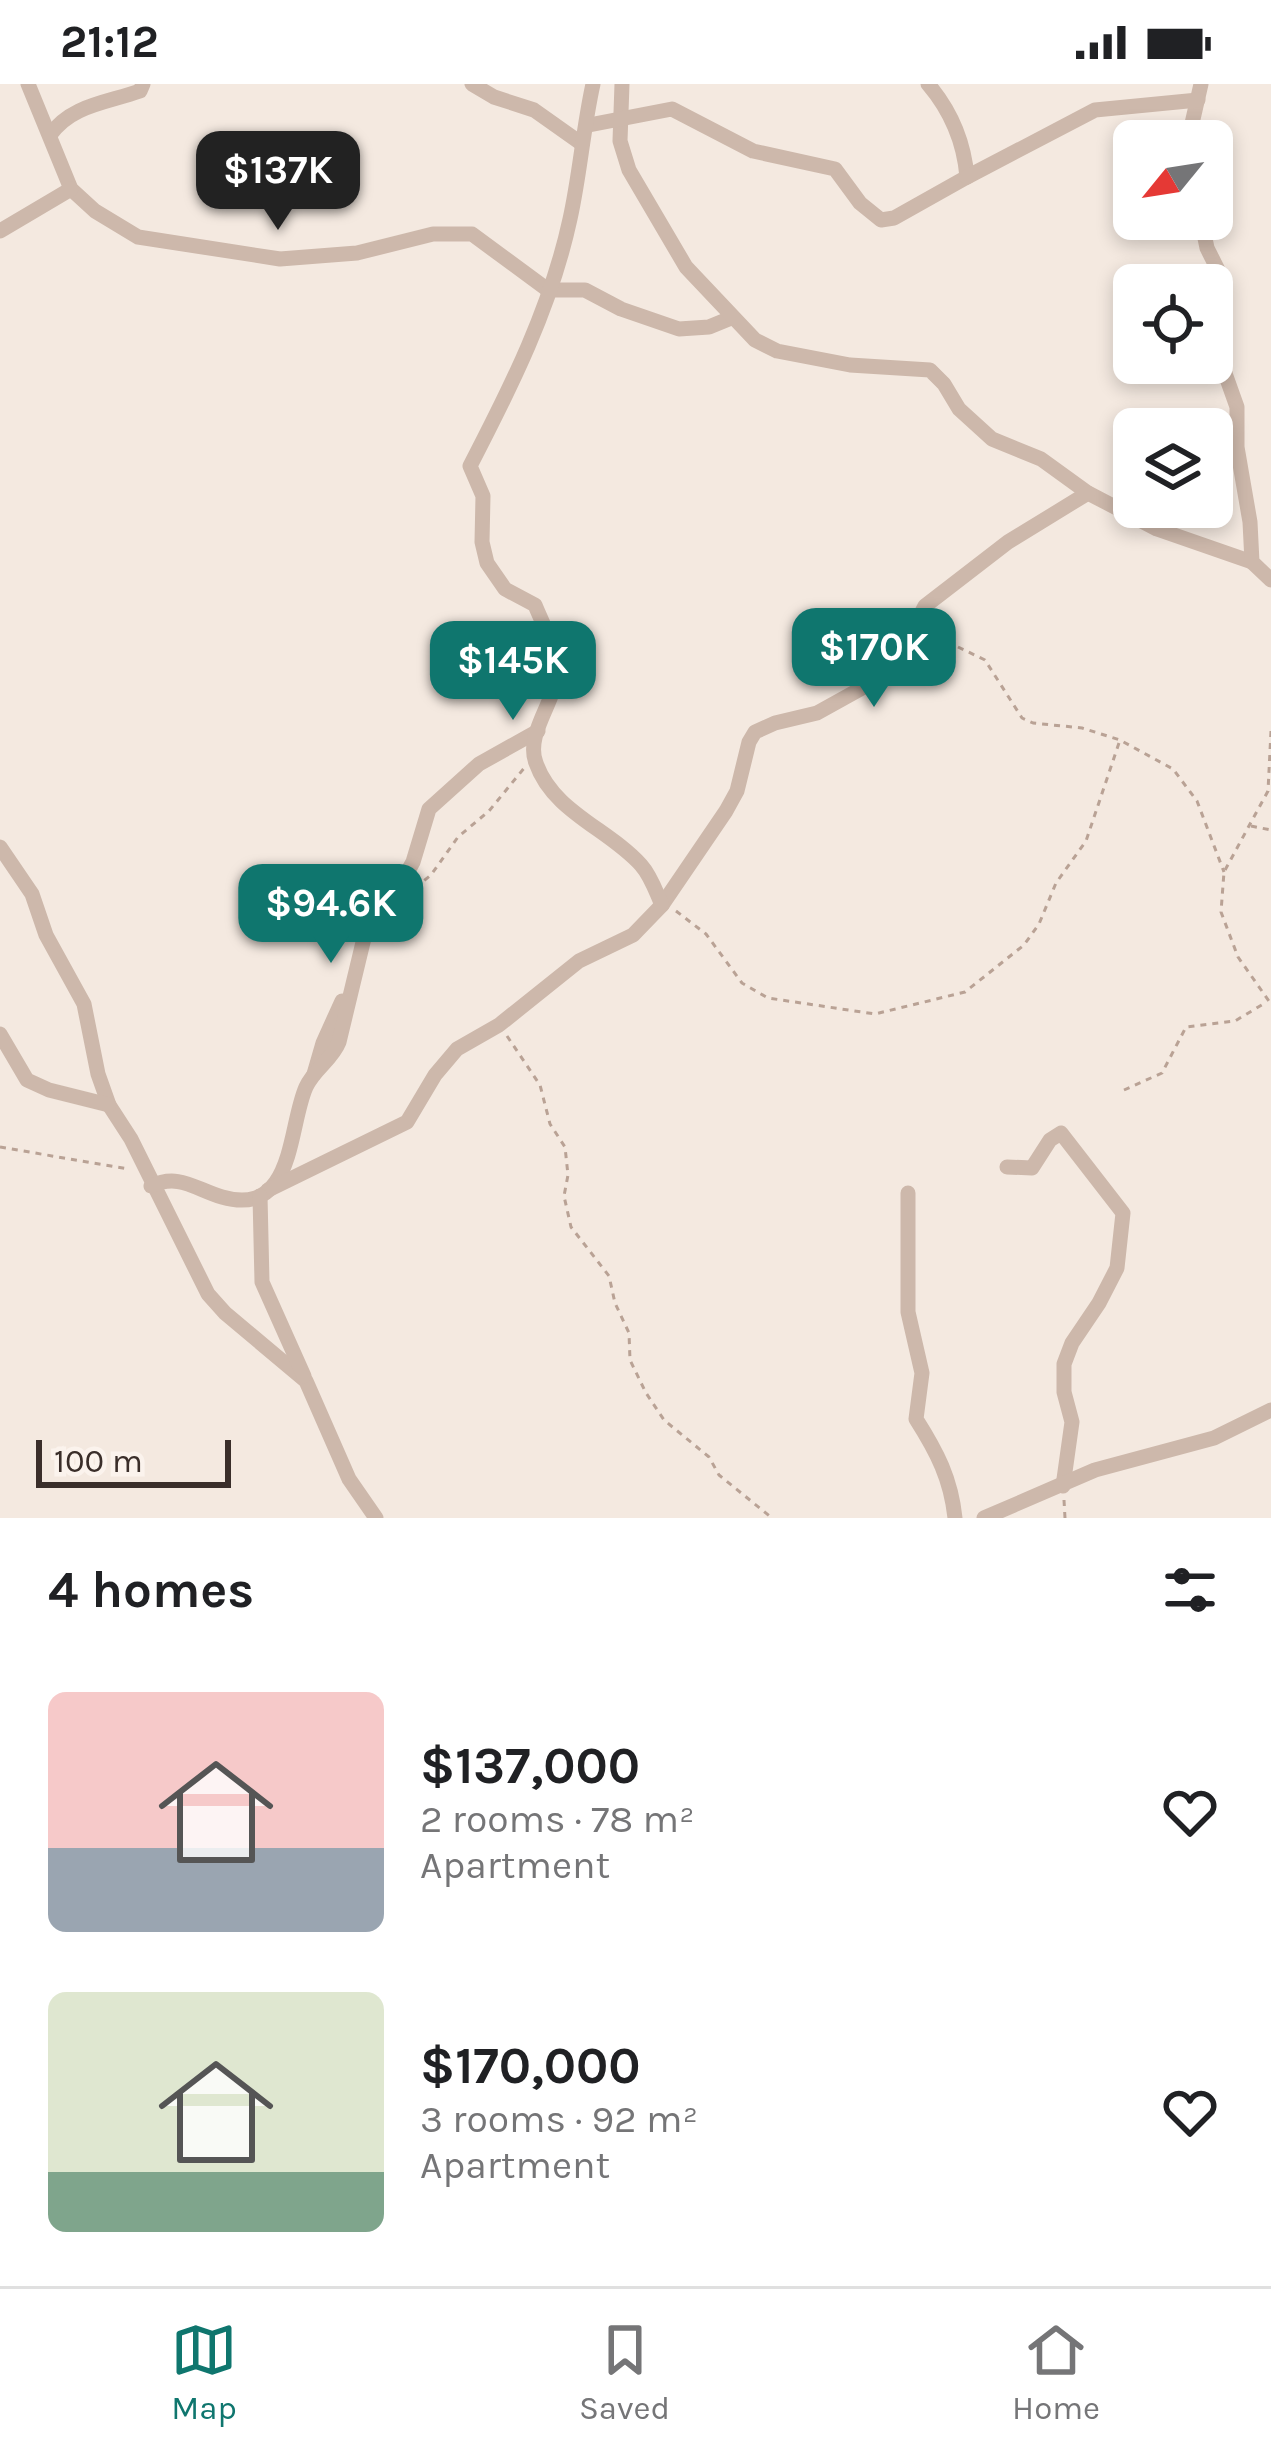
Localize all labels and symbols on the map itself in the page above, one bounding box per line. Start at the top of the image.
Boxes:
north arrow [1113,120,1233,240]
pin: $137K [194,131,362,233]
pin: $170K [790,608,958,710]
pin: $145K [429,621,597,723]
pin: $94.6K [233,864,429,966]
scale bar [36,1434,231,1487]

